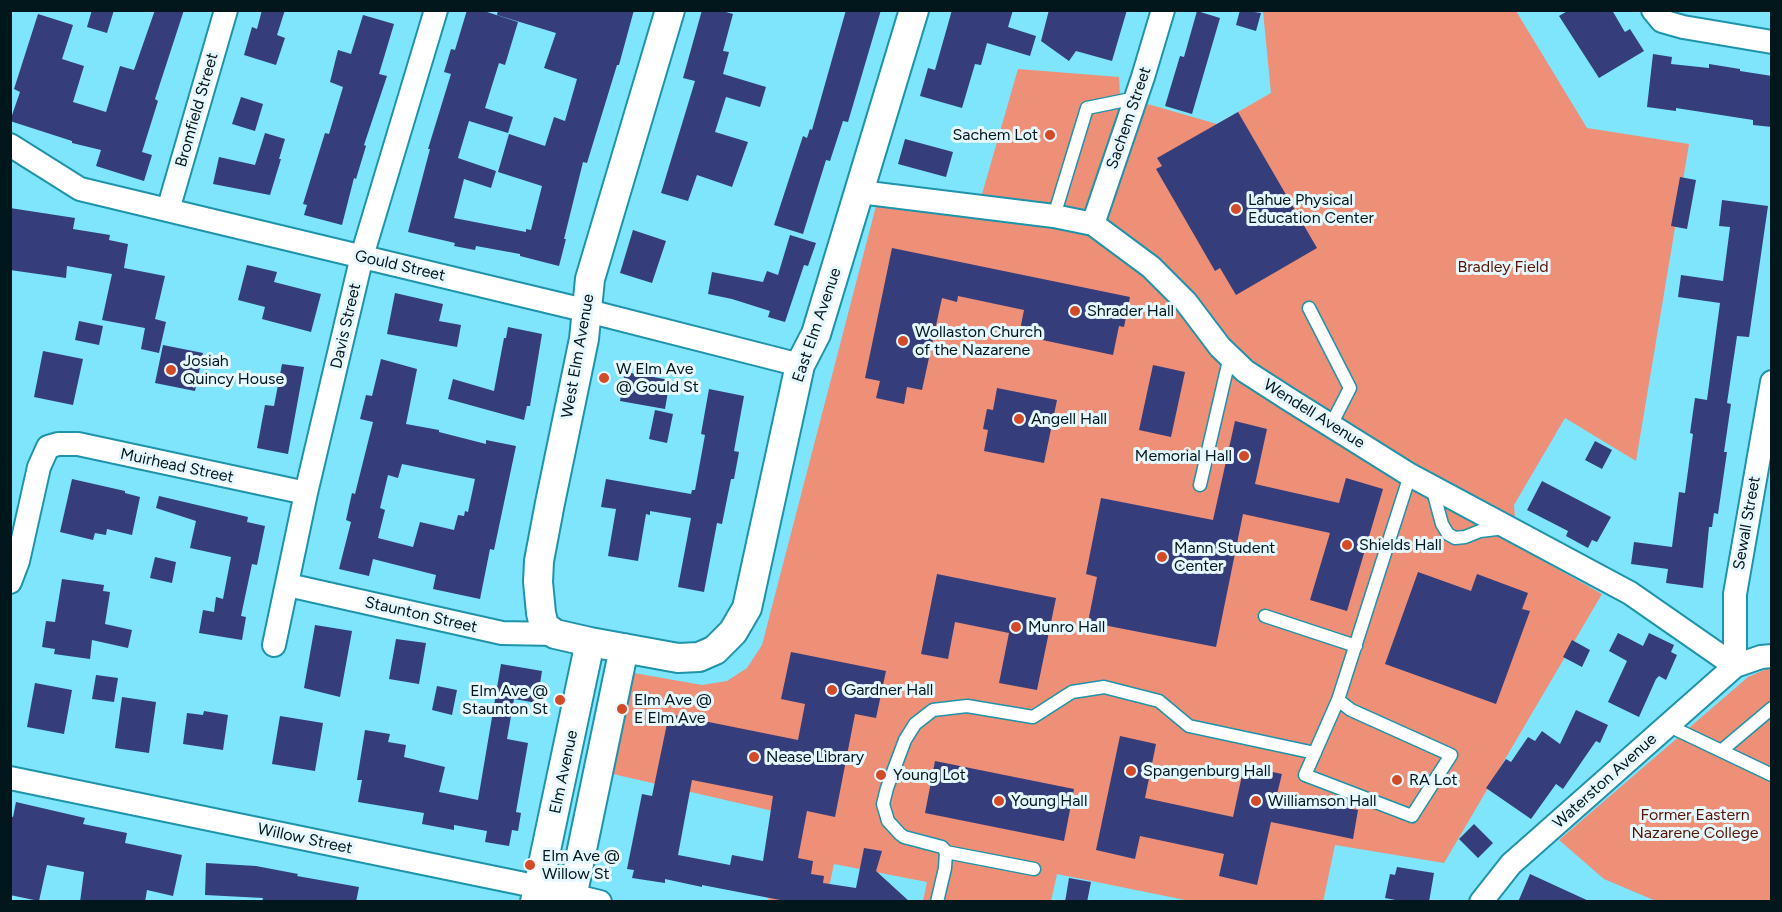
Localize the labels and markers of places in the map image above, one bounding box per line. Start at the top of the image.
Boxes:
place label: Sachem Lot [952,125,1038,145]
marker: Sachem Lot [1043,128,1057,142]
place label: Lahue Physical Education Center [1248,190,1374,228]
marker: Lahue Physical Education Center [1229,202,1243,216]
place label: Shrader Hall [1087,301,1174,321]
marker: Shrader Hall [1068,304,1082,318]
place label: Wollaston Church of the Nazarene [915,322,1042,360]
marker: Wollaston Church of the Nazarene [896,334,910,348]
place label: Josiah Quincy House [183,351,284,389]
place label: W Elm Ave @ Gould St [616,359,699,397]
marker: Josiah Quincy House [164,363,178,377]
marker: W Elm Ave @ Gould St [597,371,611,385]
place label: Angell Hall [1031,409,1107,429]
marker: Angell Hall [1012,412,1026,426]
place label: Memorial Hall [1135,446,1232,466]
marker: Memorial Hall [1237,449,1251,463]
place label: Shields Hall [1359,535,1442,555]
place label: Mann Student Center [1174,538,1275,576]
marker: Shields Hall [1340,538,1354,552]
marker: Mann Student Center [1155,550,1169,564]
place label: Munro Hall [1028,617,1105,637]
marker: Munro Hall [1009,620,1023,634]
place label: Gardner Hall [844,680,933,700]
place label: Elm Ave @ Staunton St [462,681,548,719]
marker: Gardner Hall [825,683,839,697]
place label: Elm Ave @ E Elm Ave [634,690,712,728]
marker: Elm Ave @ Staunton St [553,693,567,707]
marker: Elm Ave @ E Elm Ave [615,702,629,716]
place label: Nease Library [766,747,864,767]
marker: Nease Library [747,750,761,764]
place label: Spangenburg Hall [1143,761,1271,781]
marker: Spangenburg Hall [1124,764,1138,778]
place label: Young Lot [893,765,966,785]
marker: Young Lot [874,768,888,782]
place label: RA Lot [1409,770,1457,790]
marker: RA Lot [1390,773,1404,787]
place label: Young Hall [1011,791,1087,811]
place label: Williamson Hall [1268,791,1376,811]
marker: Young Hall [992,794,1006,808]
marker: Williamson Hall [1249,794,1263,808]
place label: Elm Ave @ Willow St [542,846,620,884]
marker: Elm Ave @ Willow St [523,858,537,872]

